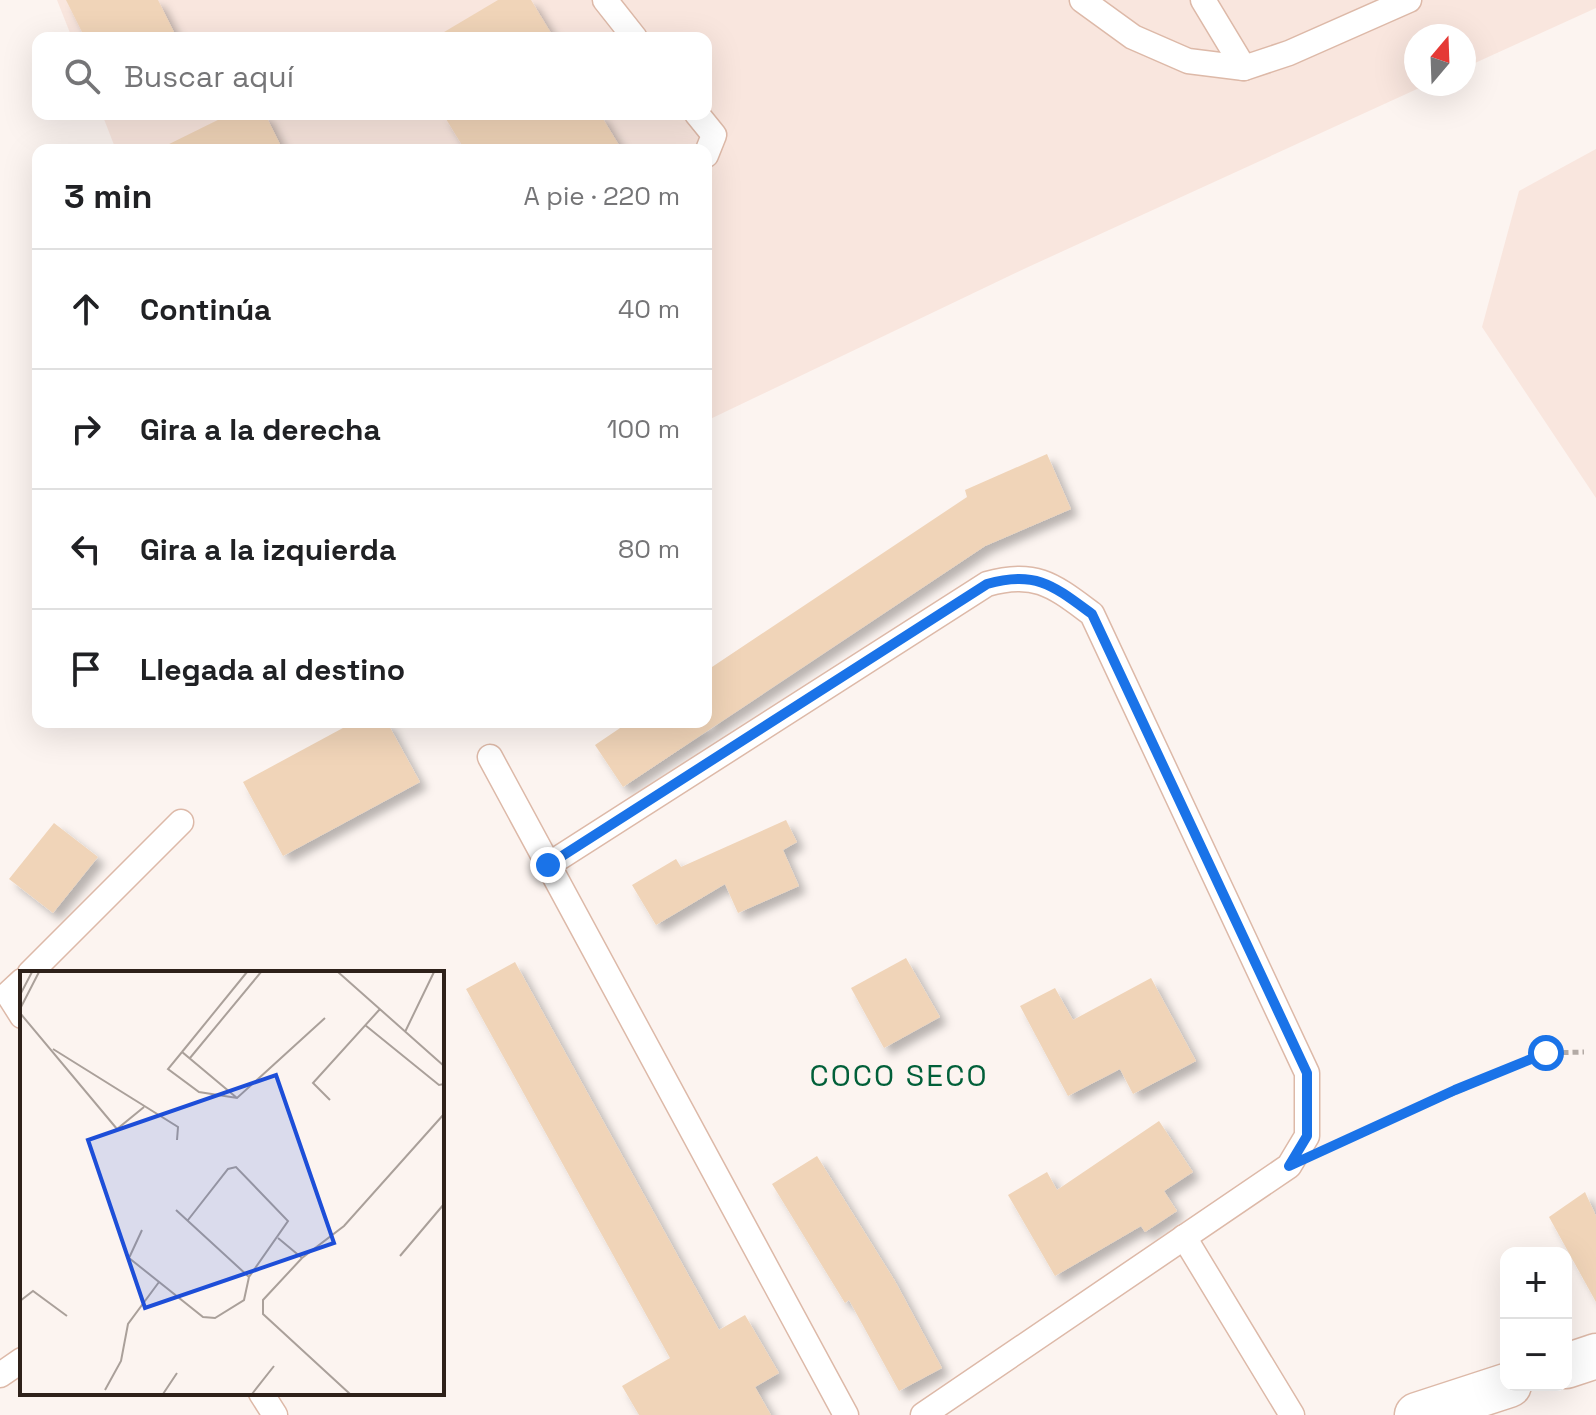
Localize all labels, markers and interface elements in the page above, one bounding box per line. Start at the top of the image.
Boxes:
north arrow [1404,24,1476,96]
search box [32,32,712,120]
icon: search [60,54,104,98]
text: Buscar aquí [124,57,294,96]
text: 3 min [64,175,152,218]
text: A pie · 220 m [523,179,680,213]
icon: ahead [64,287,108,331]
text: Continúa [140,290,271,329]
text: 40 m [618,292,680,326]
icon: right [64,407,108,451]
text: Gira a la derecha [140,410,381,449]
text: 100 m [607,412,680,446]
icon: left [64,527,108,571]
text: Gira a la izquierda [140,530,396,569]
text: 80 m [618,532,680,566]
icon: arrive [64,647,108,691]
text: Llegada al destino [140,650,405,689]
route end [530,847,566,883]
inset map [20,971,444,1395]
route start [1528,1035,1564,1071]
district label: COCO SECO [810,1056,988,1095]
map controls [1500,1247,1572,1391]
button: + [1500,1247,1572,1319]
button: − [1500,1319,1572,1391]

